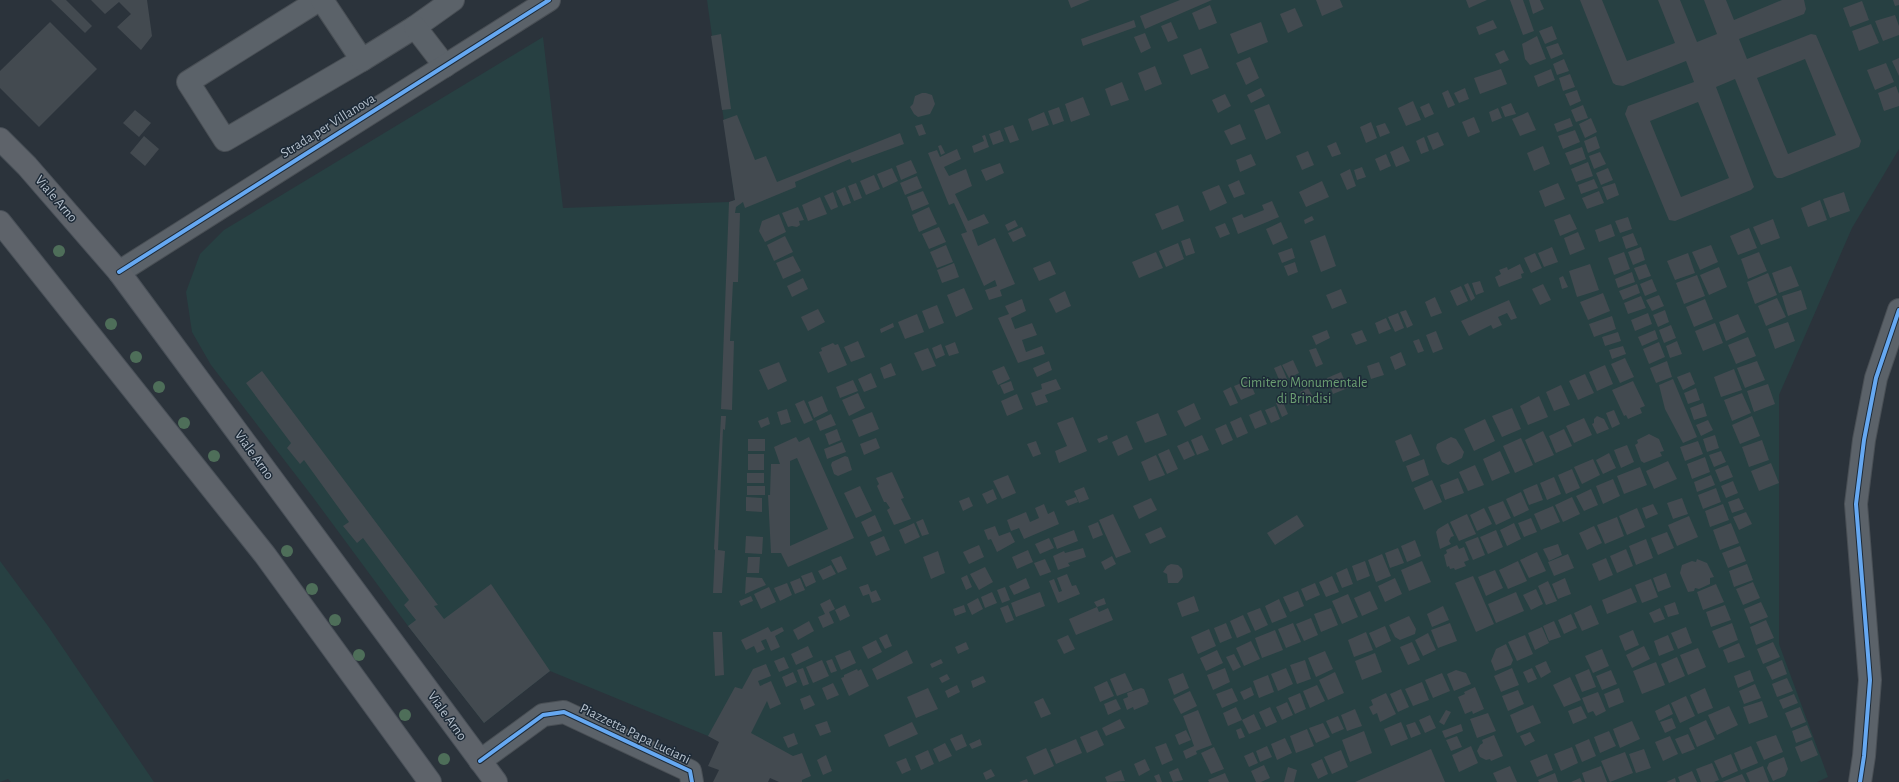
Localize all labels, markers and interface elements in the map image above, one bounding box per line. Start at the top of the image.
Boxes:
street label: Strada per Villanova [278,91,378,161]
street label: Viale Arno [32,173,80,225]
park label: Cimitero Monumentale di Brindisi [1240,376,1368,406]
street label: Viale Arno [232,428,276,482]
street label: Viale Arno [425,689,469,743]
street label: Piazzetta Papa Luciani [578,701,692,767]

